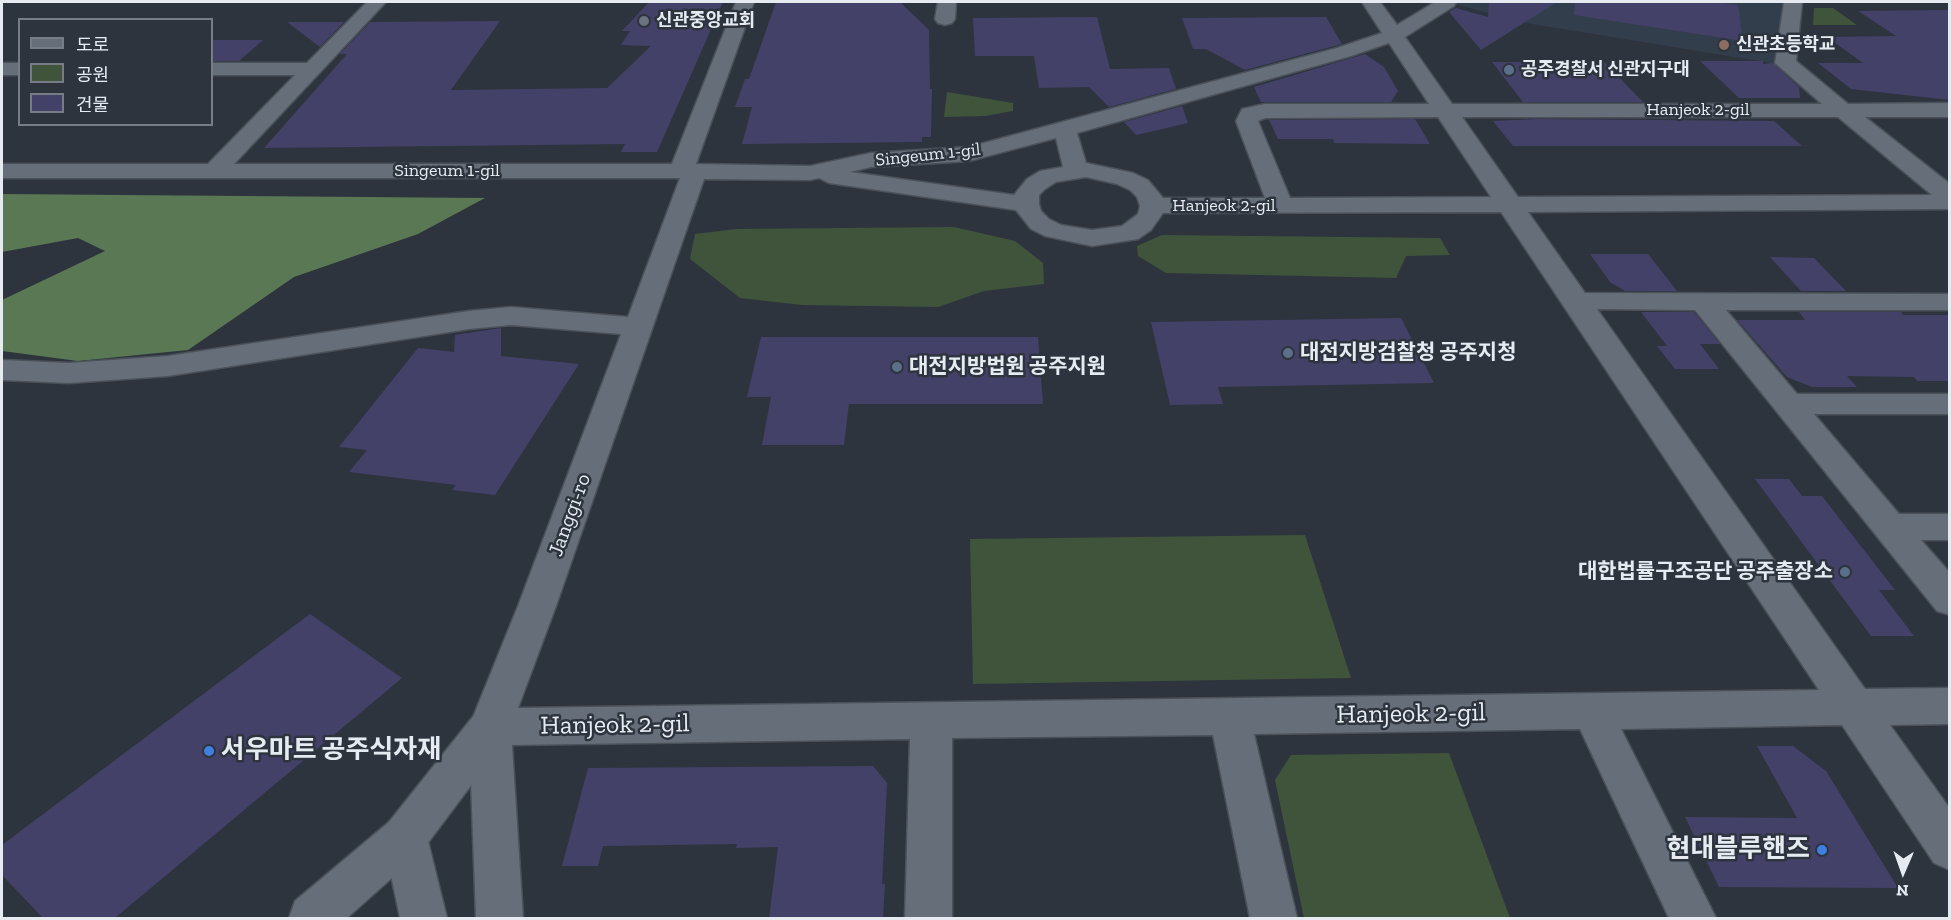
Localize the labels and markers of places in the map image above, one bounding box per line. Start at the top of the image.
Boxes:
place label: 신관중앙교회 [656,10,755,32]
marker: 신관중앙교회 [637,14,651,28]
place label: 신관초등학교 [1736,34,1835,56]
marker: 신관초등학교 [1717,38,1731,52]
place label: 공주경찰서 신관지구대 [1521,59,1690,81]
marker: 공주경찰서 신관지구대 [1502,63,1516,77]
place label: 대전지방검찰청 공주지청 [1300,340,1516,366]
marker: 대전지방검찰청 공주지청 [1281,346,1295,360]
place label: 대전지방법원 공주지원 [909,354,1106,380]
marker: 대전지방법원 공주지원 [890,360,904,374]
place label: 대한법률구조공단 공주출장소 [1578,559,1833,585]
marker: 대한법률구조공단 공주출장소 [1838,565,1852,579]
place label: 서우마트 공주식자재 [221,735,441,767]
marker: 서우마트 공주식자재 [202,744,216,758]
place label: 현대블루핸즈 [1666,834,1810,866]
marker: 현대블루핸즈 [1815,843,1829,857]

